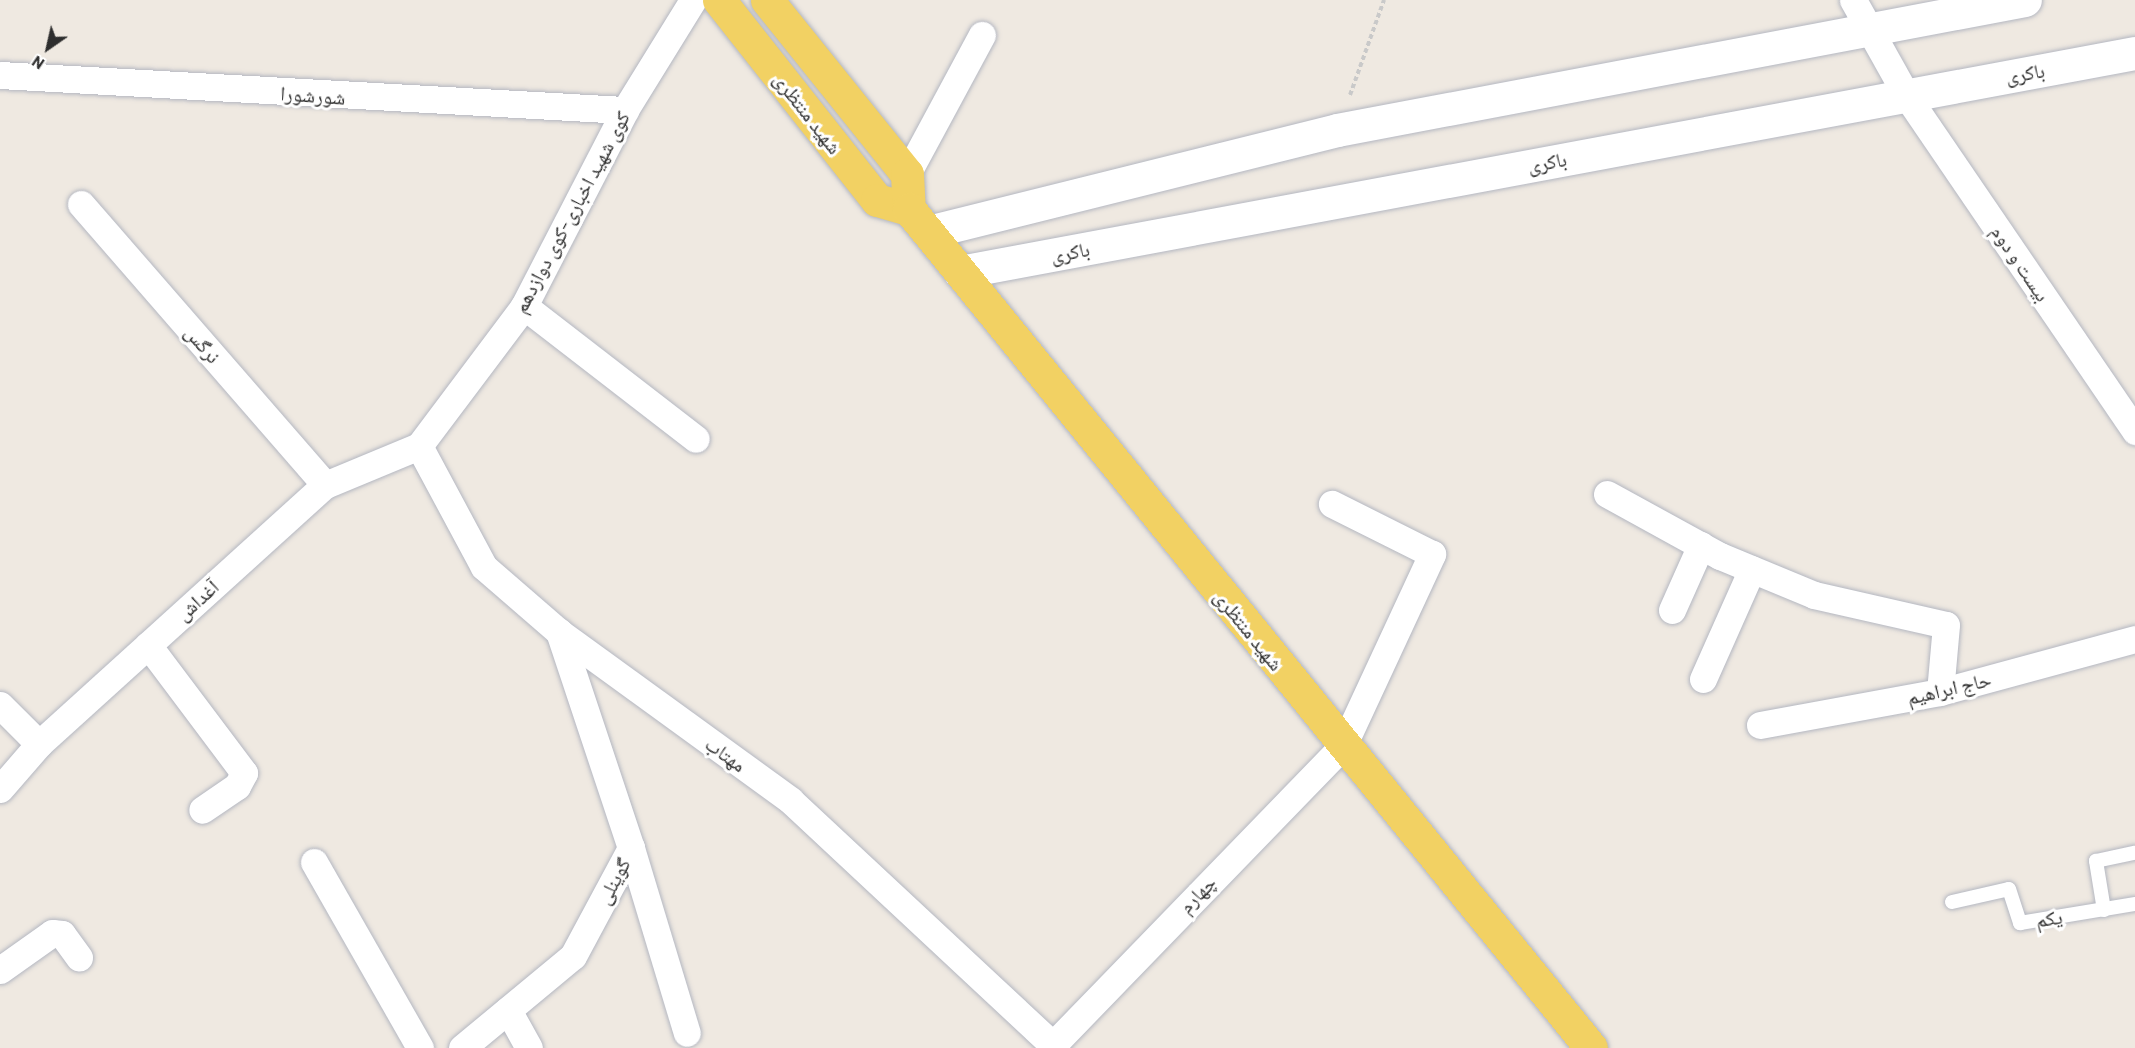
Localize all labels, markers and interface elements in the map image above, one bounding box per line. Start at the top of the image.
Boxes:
north arrow [18,18,78,78]
text: N [28,52,47,74]
street label: باکری [2004,58,2046,88]
street label: شهید منتظری [769,68,847,158]
street label: شورشورا [280,81,346,109]
street label: کوی شهید اخباری-کوی دوازدهم [508,107,634,317]
street label: باکری [1525,146,1569,178]
street label: بیست و دوم [1987,220,2055,306]
street label: باکری [1048,236,1092,268]
street label: نرگس [180,320,226,368]
street label: آغداش [171,575,223,625]
street label: شهید منتظری [1209,585,1289,675]
street label: حاج ابراهیم [1905,667,1993,709]
street label: مهتاب [701,731,751,777]
street label: گوینلی [591,854,635,908]
street label: چهارم [1173,870,1221,918]
street label: یکم [2034,904,2064,932]

